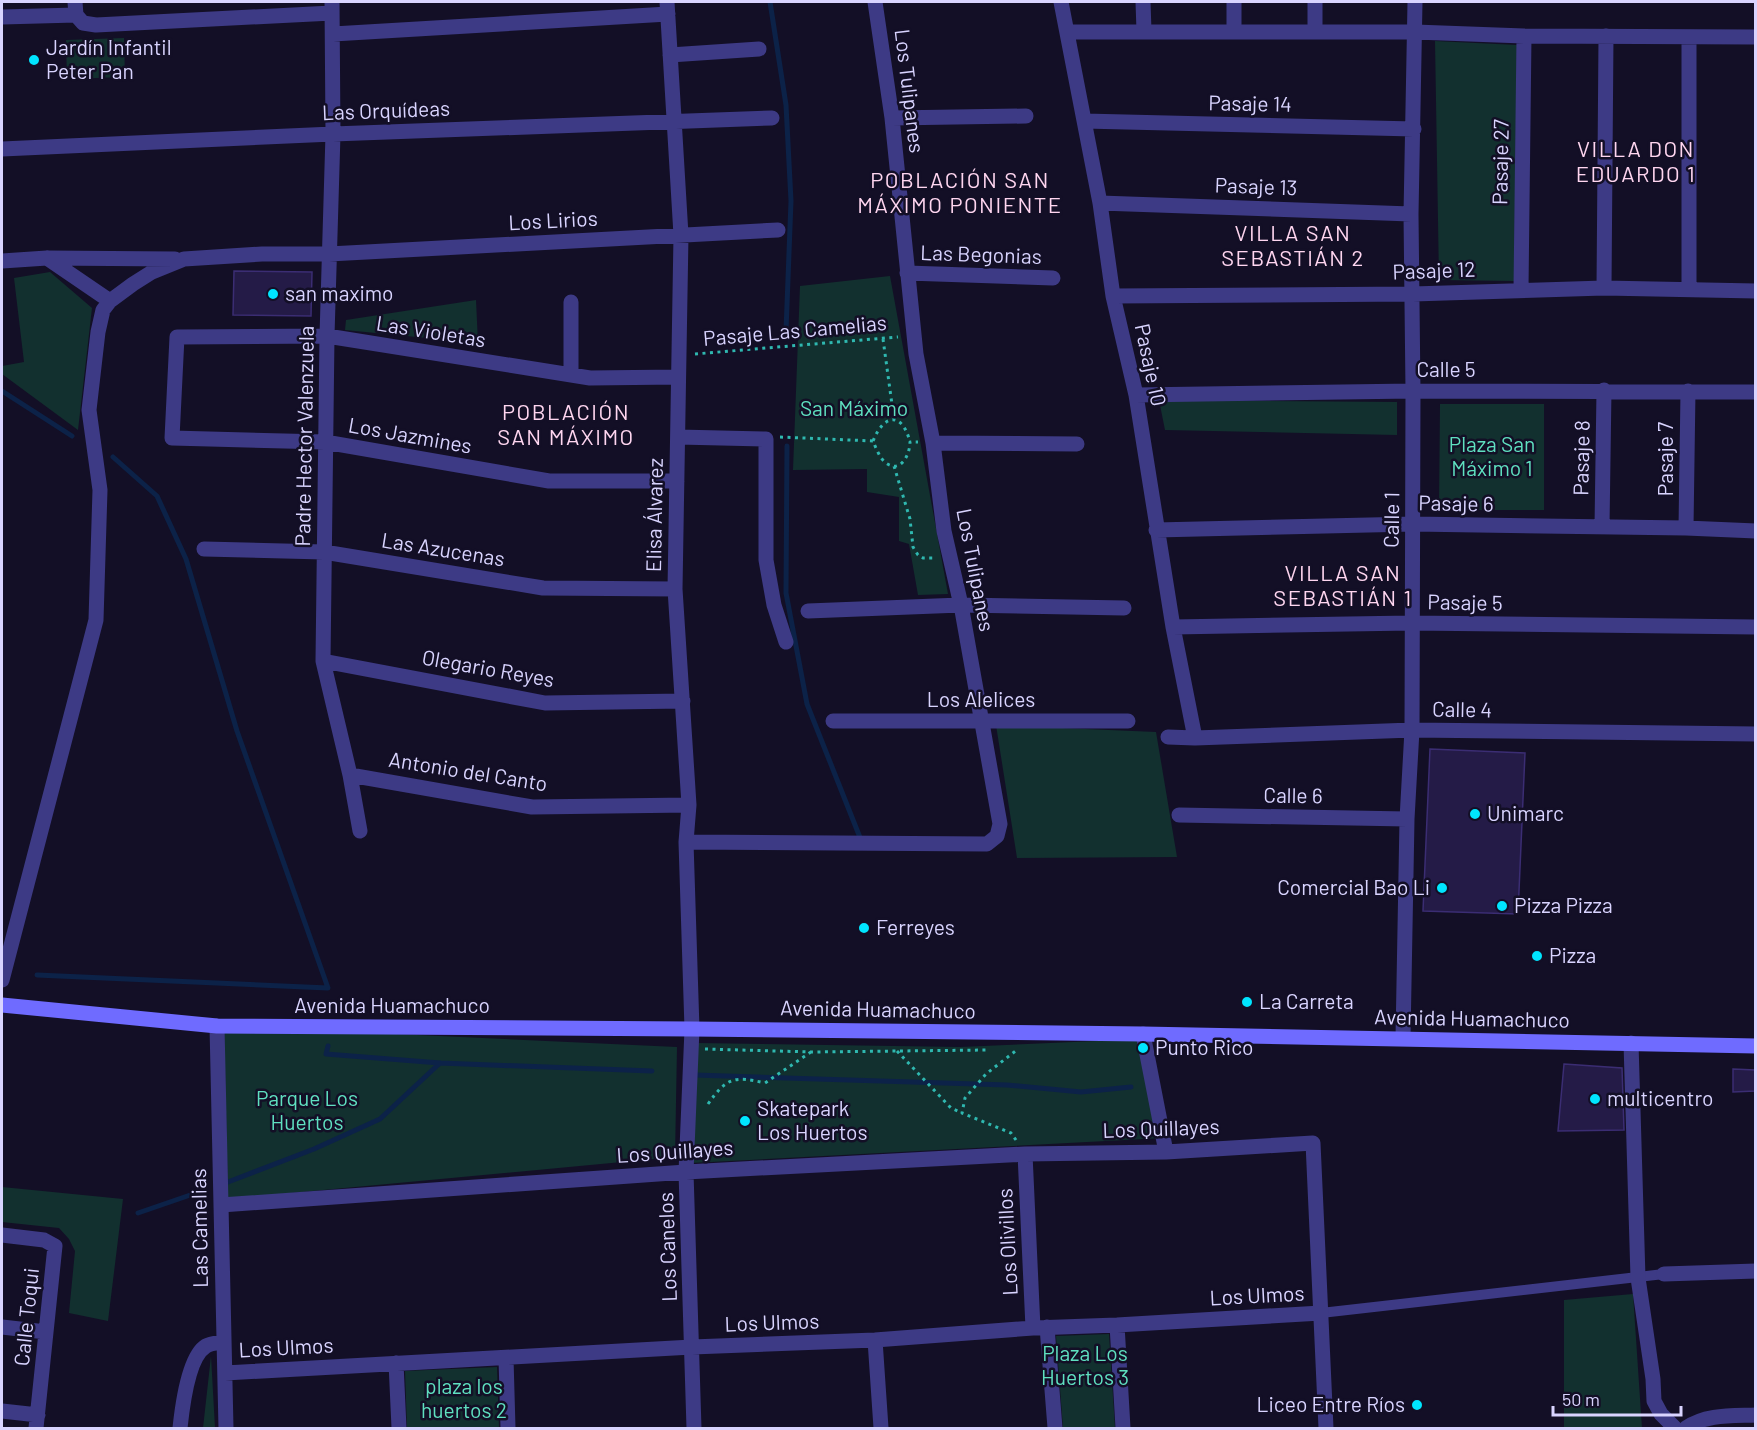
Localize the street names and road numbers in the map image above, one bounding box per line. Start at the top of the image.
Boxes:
street label: Los Tulipanes [890,27,930,154]
street label: Pasaje 14 [1208,89,1292,116]
street label: Las Orquídeas [321,95,450,124]
street label: Pasaje 27 [1486,119,1513,205]
street label: Pasaje 13 [1214,172,1298,199]
street label: Los Lirios [508,205,598,234]
street label: Las Begonias [920,239,1042,268]
street label: Pasaje 12 [1392,256,1476,283]
street label: Pasaje Las Camelias [702,309,888,350]
street label: Las Violetas [375,310,488,352]
street label: Pasaje 10 [1131,321,1172,408]
street label: Padre Hector Valenzuela [289,325,318,547]
street label: Calle 5 [1416,356,1476,381]
street label: Los Jazmines [347,411,474,458]
street label: Pasaje 8 [1567,420,1594,496]
street label: Pasaje 7 [1652,422,1677,496]
street label: Elisa Álvarez [640,458,667,572]
street label: Pasaje 6 [1418,489,1494,516]
street label: Calle 1 [1378,492,1403,548]
street label: Los Tulipanes [952,506,1001,633]
street label: Las Azucenas [380,526,507,571]
street label: Pasaje 5 [1427,588,1503,615]
street label: Olegario Reyes [420,644,556,691]
street label: Los Alelices [927,686,1035,711]
street label: Calle 4 [1432,695,1492,722]
street label: Antonio del Canto [387,746,549,795]
street label: Calle 6 [1263,781,1323,808]
street label: Avenida Huamachuco [294,992,490,1017]
street label: Avenida Huamachuco [780,994,976,1023]
street label: Avenida Huamachuco [1374,1003,1570,1032]
street label: Los Quillayes [1102,1113,1220,1142]
street label: Los Quillayes [616,1134,734,1167]
street label: Las Camelias [185,1168,212,1288]
street label: Los Olivillos [991,1188,1022,1296]
street label: Los Canelos [652,1192,681,1302]
street label: Calle Toqui [8,1267,43,1367]
street label: Los Ulmos [1209,1280,1305,1309]
street label: Los Ulmos [724,1307,820,1336]
street label: Los Ulmos [238,1332,334,1361]

